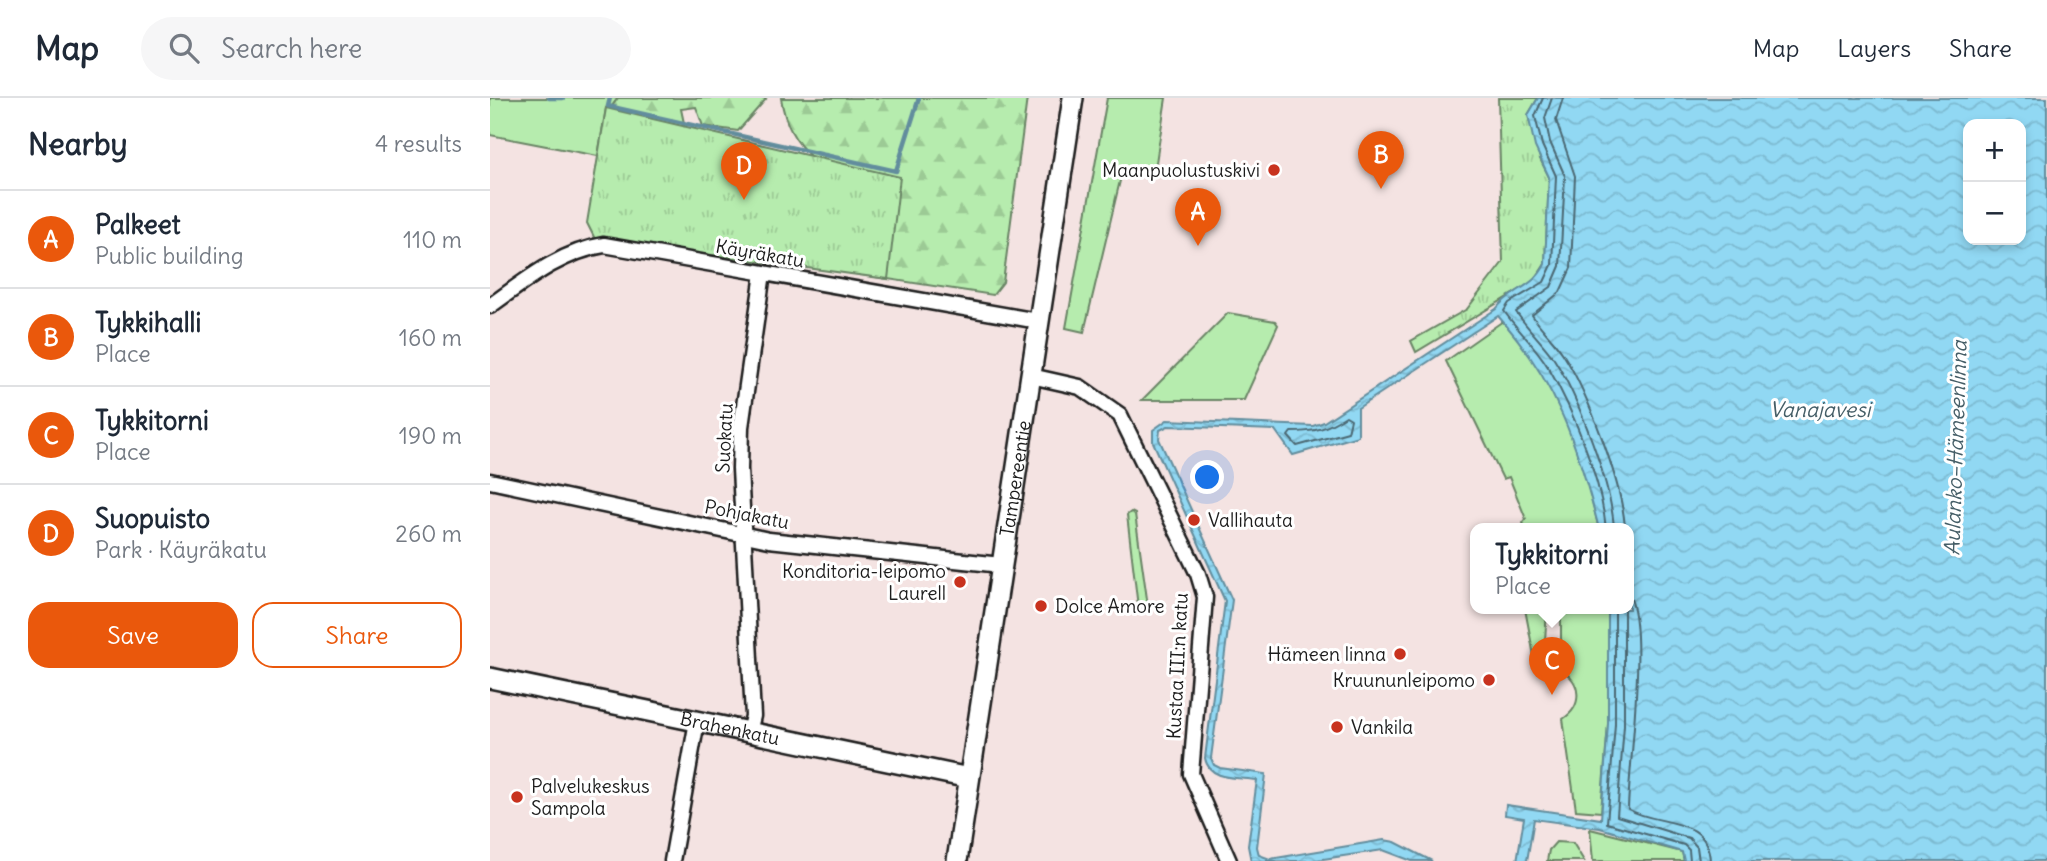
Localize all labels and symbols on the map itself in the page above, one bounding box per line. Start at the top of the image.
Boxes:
pin: B [1358,131,1404,189]
pin: D [721,142,767,200]
place label: Maanpuolustuskivi [1102,158,1260,182]
marker: Maanpuolustuskivi [1266,162,1282,178]
pin: A [1175,188,1221,246]
street label: Käyräkatu [714,233,806,273]
water label: Aulanko–Hämeenlinna [1938,339,1973,556]
water label: Vanajavesi [1770,396,1873,423]
street label: Suokatu [710,402,738,474]
street label: Tampereentie [995,419,1036,538]
your location [1190,460,1224,494]
street label: Pohjakatu [703,494,791,534]
place label: Vallihauta [1208,508,1293,532]
marker: Vallihauta [1186,512,1202,528]
place label: Konditoria-leipomo Laurell [782,559,946,605]
marker: Konditoria-leipomo Laurell [952,574,968,590]
street label: Kustaa III:n katu [1161,592,1193,740]
place label: Dolce Amore [1055,594,1164,618]
marker: Dolce Amore [1033,598,1049,614]
pin: C [1529,637,1575,695]
place label: Hämeen linna [1267,642,1386,666]
marker: Hämeen linna [1392,646,1408,662]
place label: Kruununleipomo [1333,668,1475,692]
marker: Kruununleipomo [1481,672,1497,688]
street label: Brahenkatu [678,706,782,750]
place label: Vankila [1351,715,1413,739]
marker: Vankila [1329,719,1345,735]
place label: Palvelukeskus Sampola [531,774,650,820]
marker: Palvelukeskus Sampola [509,789,525,805]

